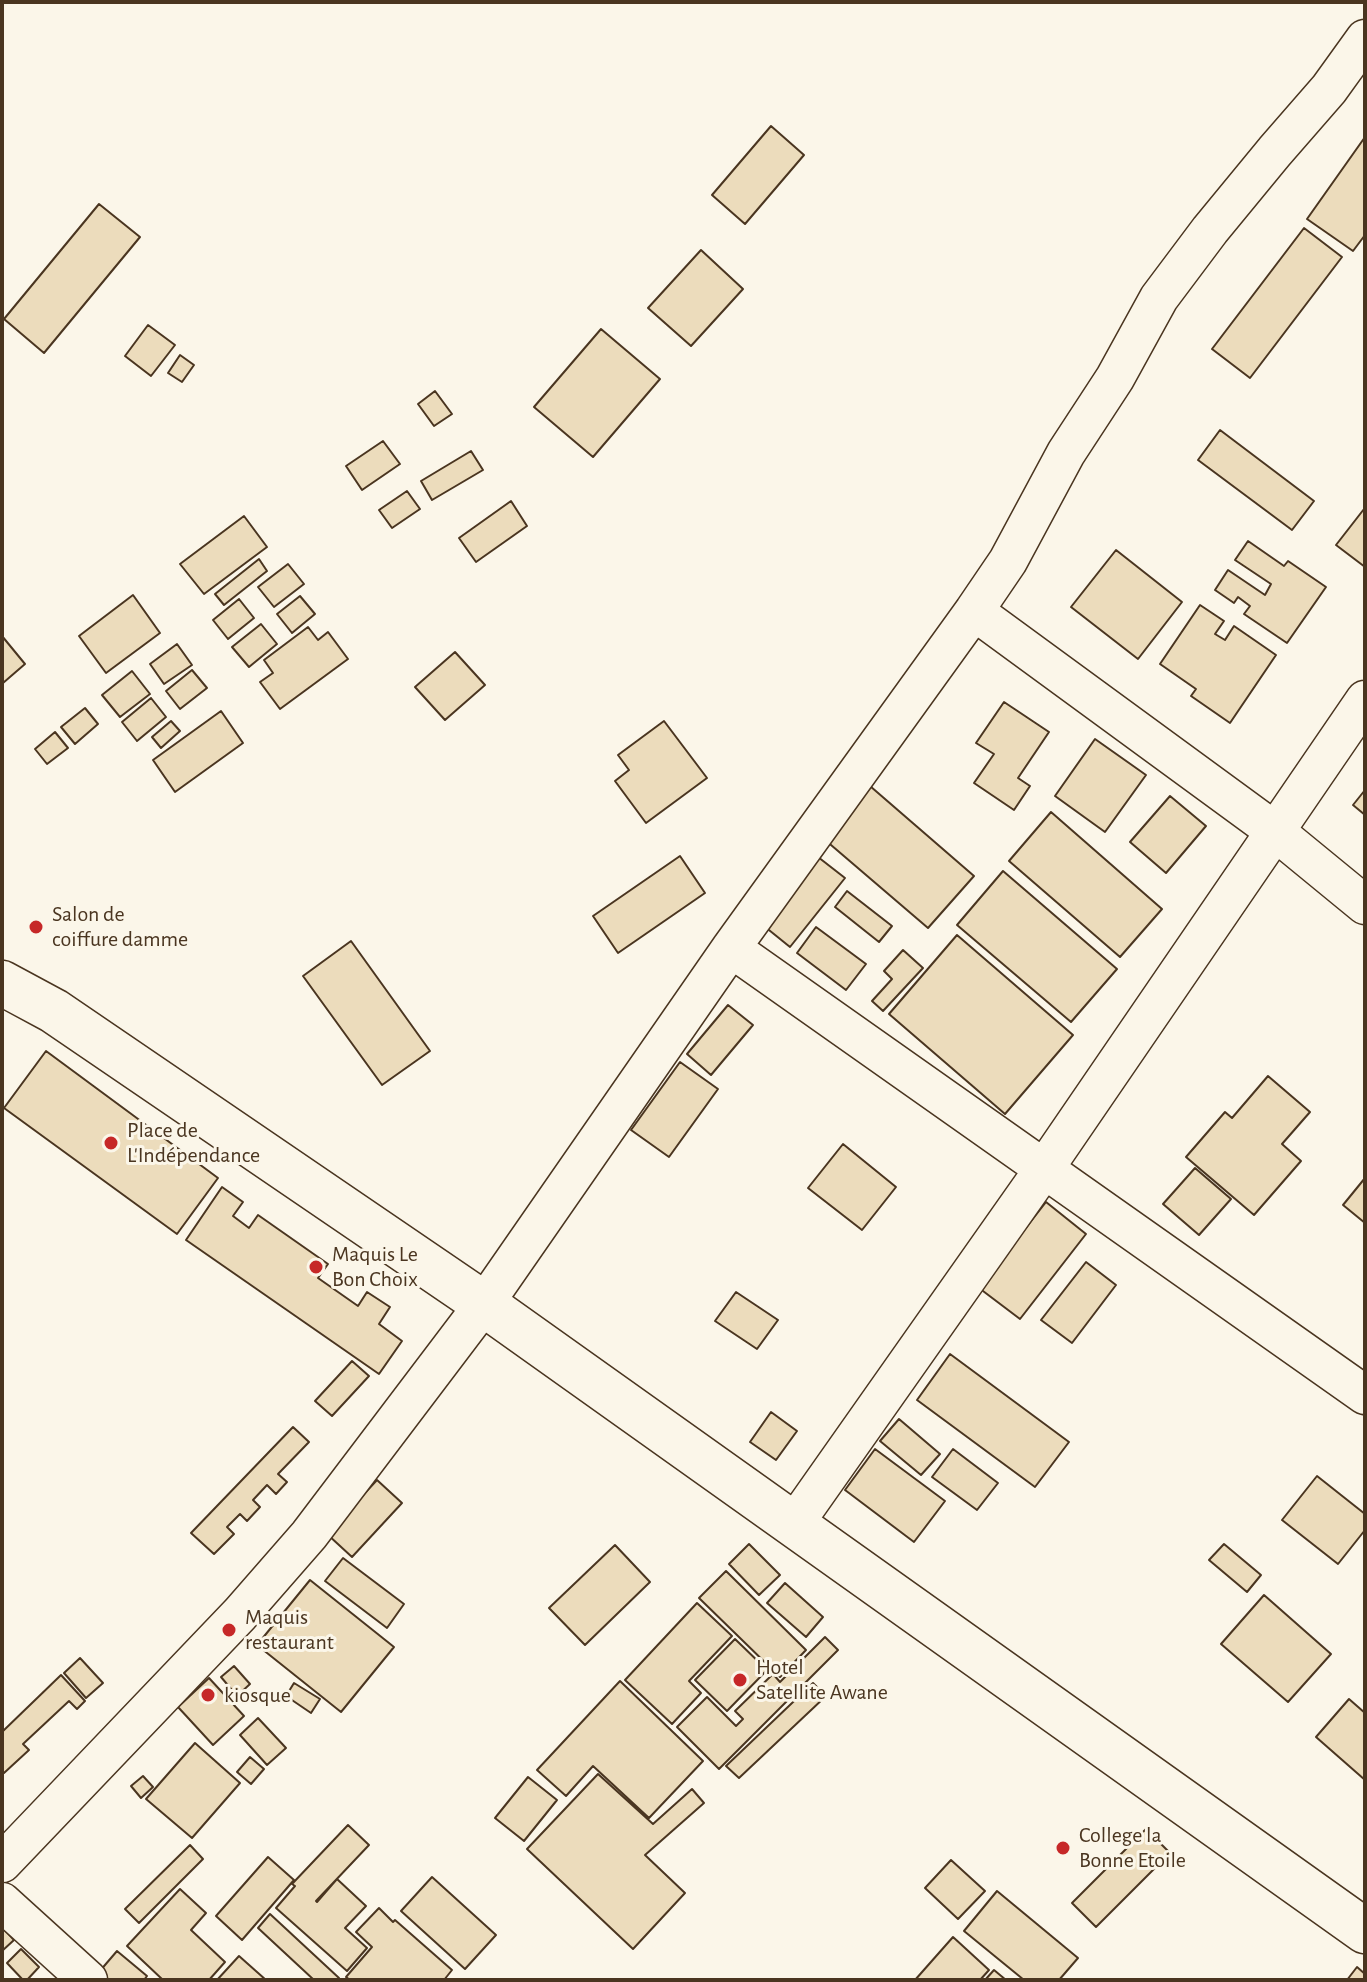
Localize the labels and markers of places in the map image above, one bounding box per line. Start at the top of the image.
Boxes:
place label: Salon de coiffure damme [52,901,188,952]
marker: Salon de coiffure damme [27,918,45,936]
place label: Place de L'Indépendance [127,1117,260,1168]
marker: Place de L'Indépendance [102,1134,120,1152]
place label: Maquis Le Bon Choix [332,1241,418,1292]
marker: Maquis Le Bon Choix [307,1258,325,1276]
place label: Maquis restaurant [245,1604,334,1656]
marker: Maquis restaurant [220,1621,238,1639]
place label: Hotel Satellite Awane [756,1654,888,1706]
marker: Hotel Satellite Awane [731,1671,749,1689]
place label: kiosque [224,1682,291,1708]
marker: kiosque [199,1686,217,1704]
place label: College la Bonne Etoile [1079,1822,1186,1874]
marker: College la Bonne Etoile [1054,1839,1072,1857]

